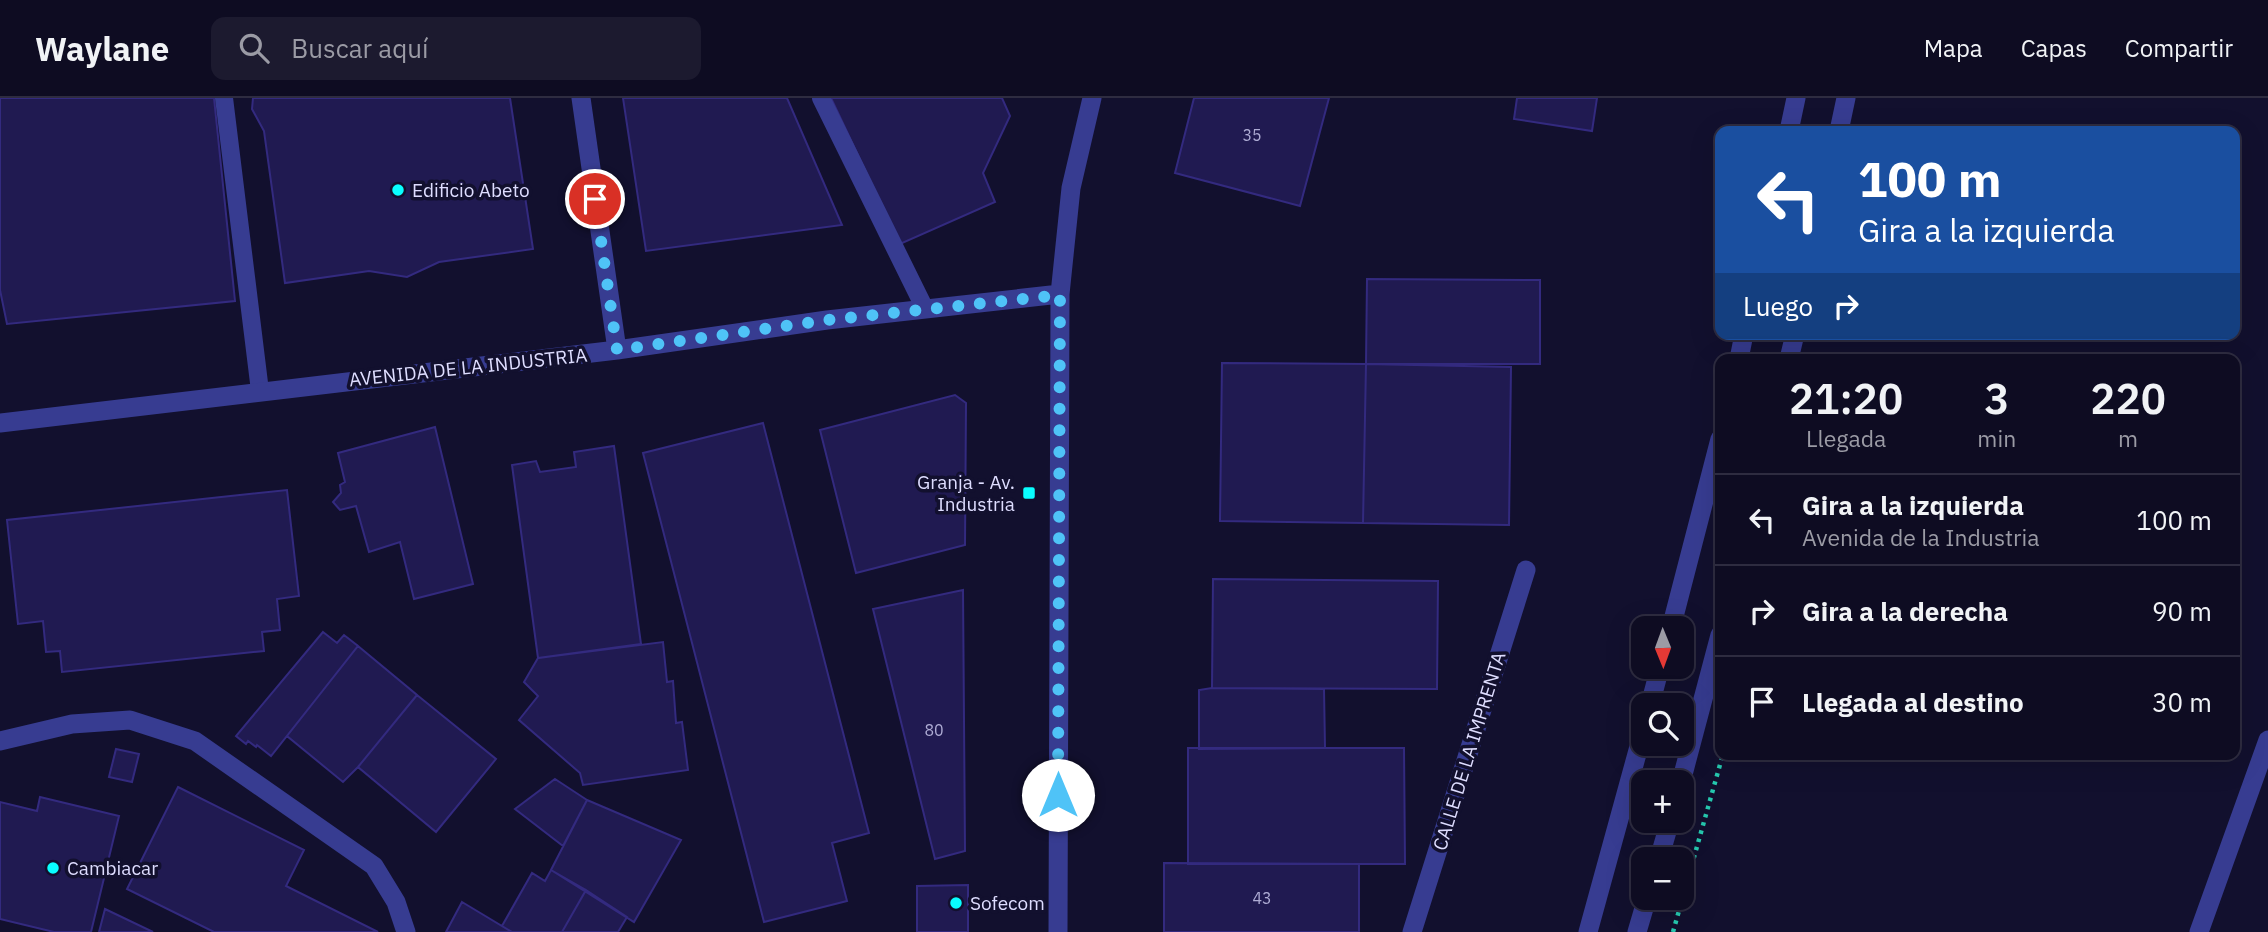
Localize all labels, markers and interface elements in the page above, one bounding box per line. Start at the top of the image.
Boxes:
search box [211,17,701,80]
text: Waylane [35,27,169,70]
icon: search [235,29,273,67]
text: Buscar aquí [291,31,429,65]
text: Mapa [1924,32,1983,64]
text: Capas [2021,32,2087,64]
text: Compartir [2125,32,2233,64]
house number: 35 [1242,125,1262,145]
text: 100 m [1858,147,2002,210]
icon: left [1743,154,1834,245]
pin [565,169,625,229]
place label: Edificio Abeto [412,178,530,202]
icon: arrive [576,180,614,218]
marker: Edificio Abeto [390,182,406,198]
text: Gira a la izquierda [1858,209,2115,251]
icon: right [1827,287,1865,325]
text: Luego [1743,289,1813,323]
street label: AVENIDA DE LA INDUSTRIA [348,343,588,391]
text: 21:20 [1789,371,1903,426]
text: 3 [1984,371,2009,426]
text: 220 [2090,371,2166,426]
text: Llegada [1806,423,1886,453]
text: min [1977,423,2016,453]
text: m [2118,423,2138,453]
place label: Granja - Av. Industria [917,470,1015,516]
marker: Granja - Av. Industria [1021,485,1037,501]
text: Gira a la izquierda [1802,488,2024,522]
icon: left [1743,501,1781,539]
text: 100 m [2136,503,2212,537]
text: Avenida de la Industria [1802,522,2040,552]
icon: right [1743,592,1781,630]
text: Gira a la derecha [1802,594,2008,628]
text: 90 m [2152,594,2212,628]
north arrow [1631,616,1694,679]
map controls [1631,616,1694,910]
street label: CALLE DE LA IMPRENTA [1427,649,1511,853]
icon: arrive [1743,683,1781,721]
text: Llegada al destino [1802,685,2024,719]
text: 30 m [2152,685,2212,719]
button: search [1631,693,1694,756]
house number: 80 [924,720,944,740]
position arrow [1021,758,1095,832]
button: + [1631,770,1694,833]
button: − [1631,847,1694,910]
place label: Cambiacar [67,856,158,880]
marker: Cambiacar [45,860,61,876]
house number: 43 [1252,888,1272,908]
place label: Sofecom [970,891,1045,915]
marker: Sofecom [948,895,964,911]

